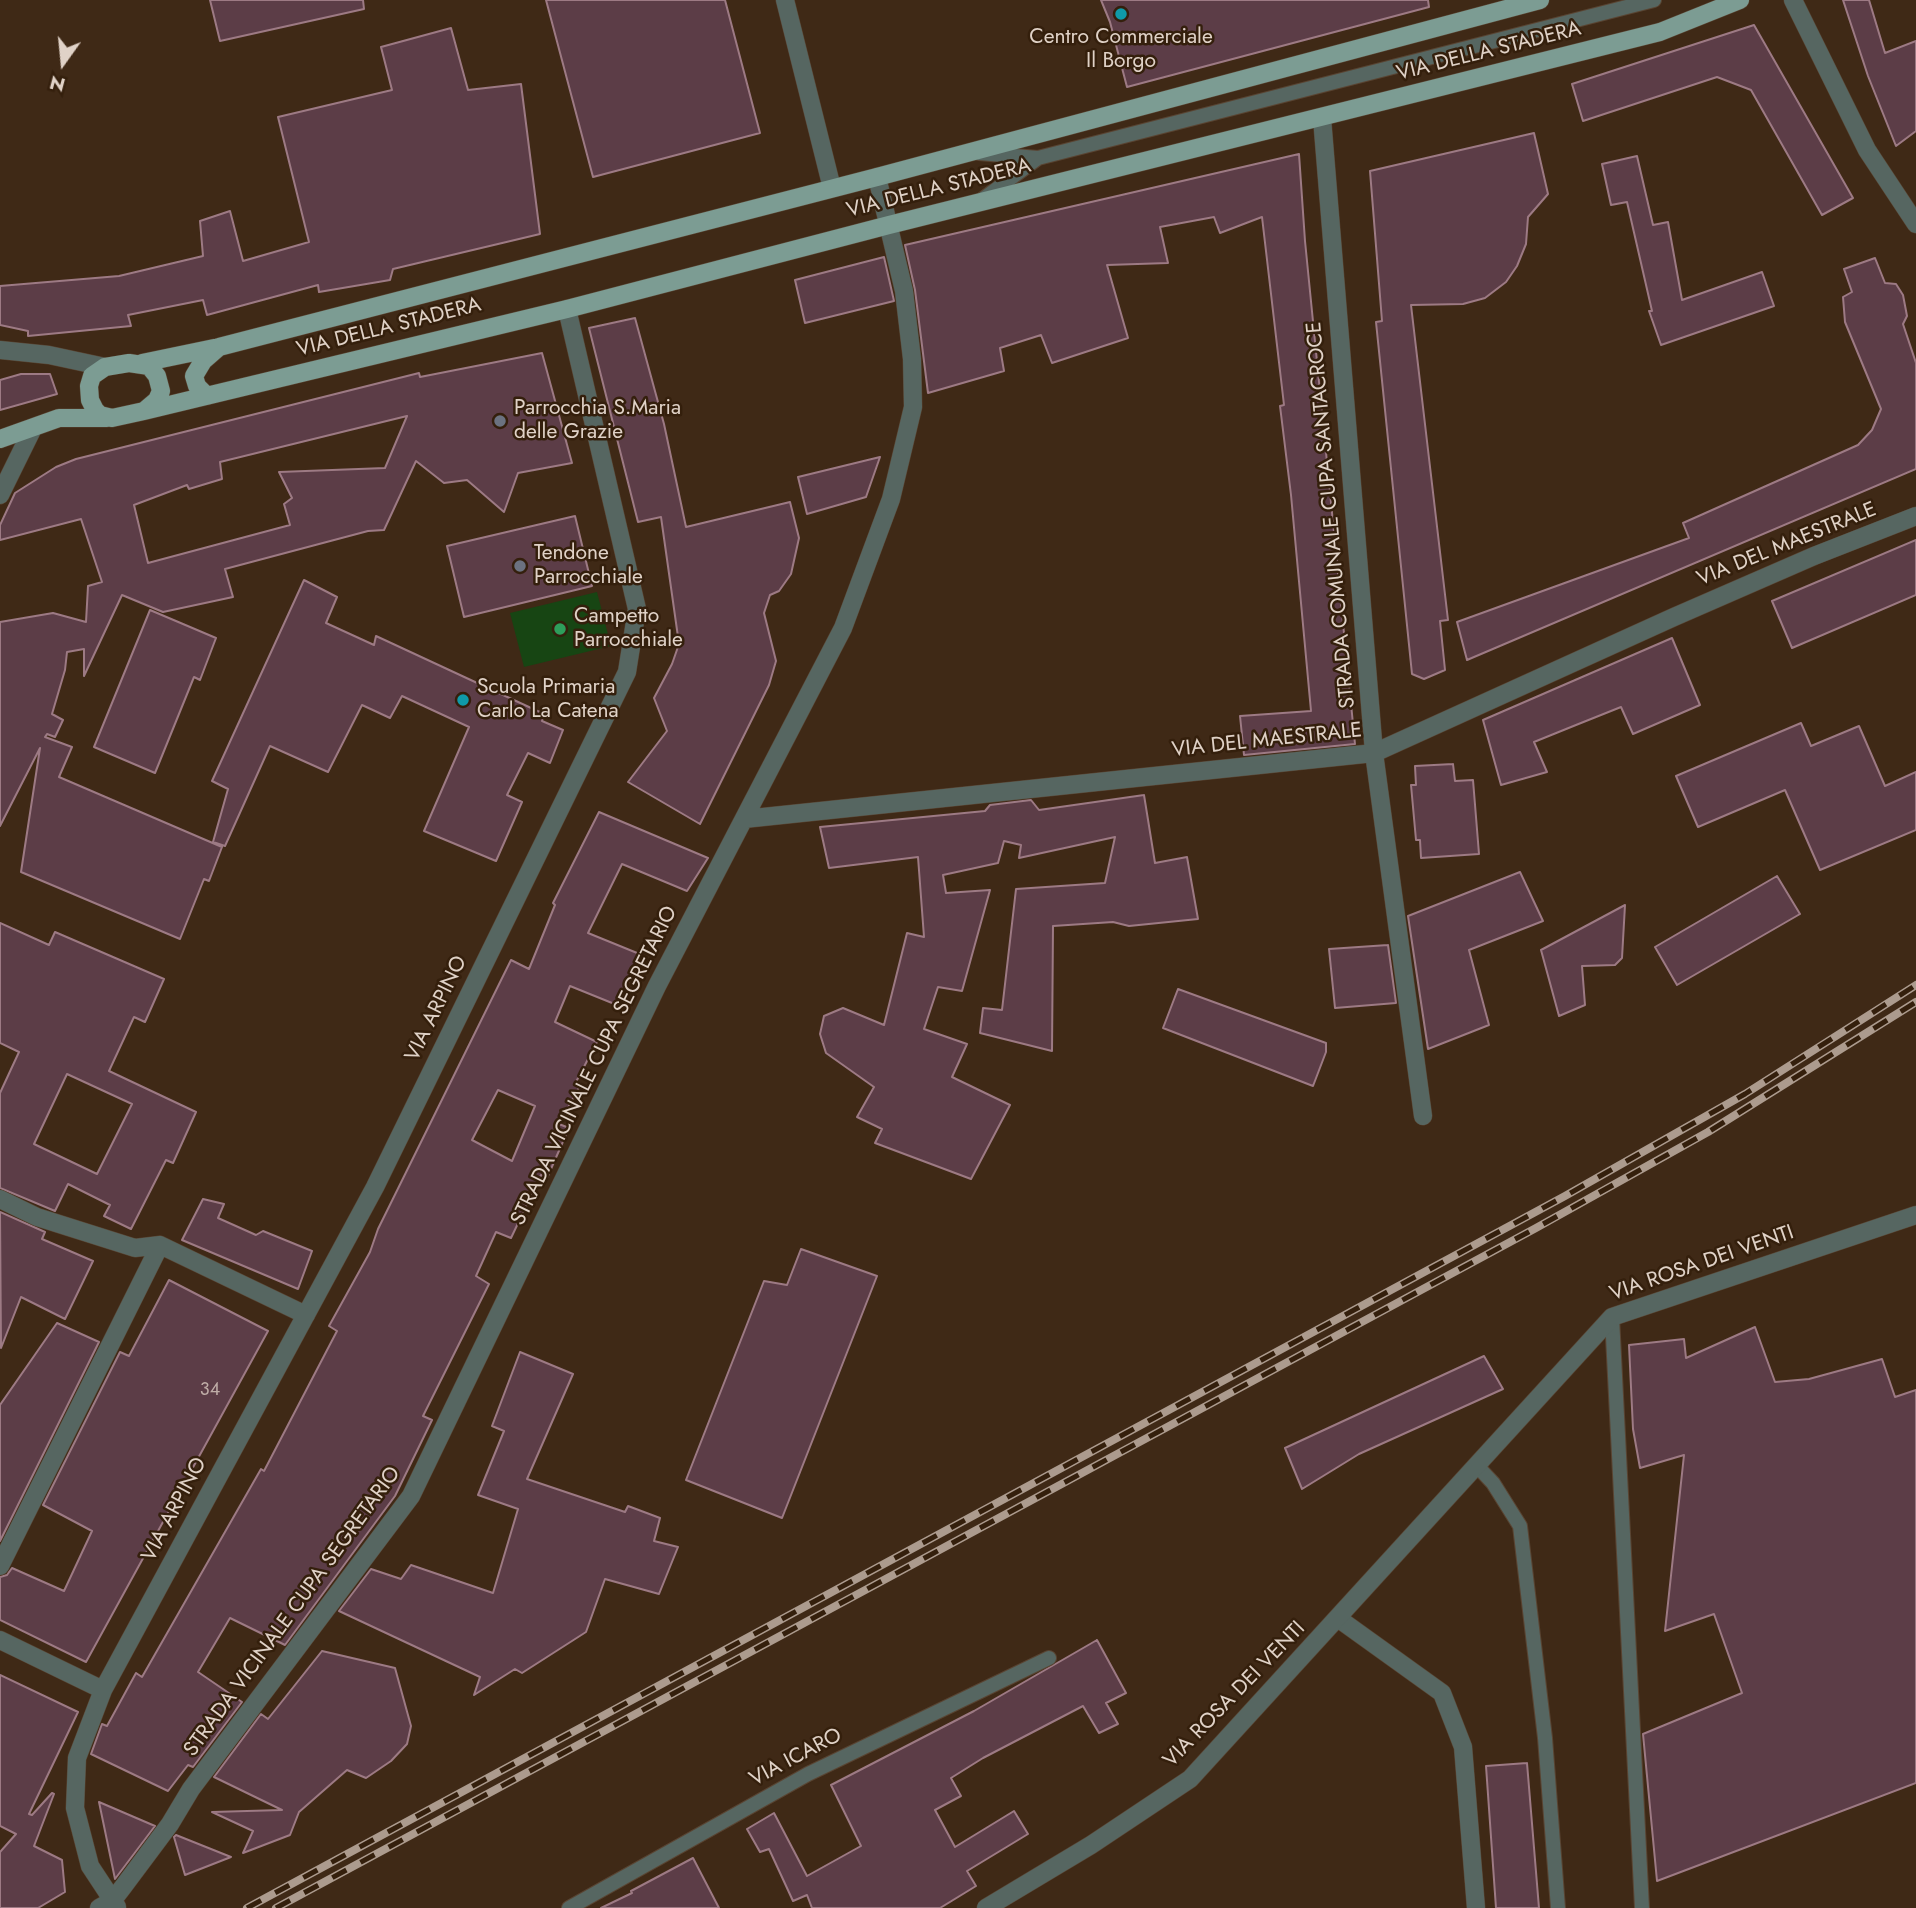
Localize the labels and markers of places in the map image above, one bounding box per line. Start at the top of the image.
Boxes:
marker: Centro Commerciale Il Borgo [1113,6,1129,22]
place label: Centro Commerciale Il Borgo [1029,25,1213,75]
place label: Parrocchia S.Maria delle Grazie [514,396,681,446]
marker: Parrocchia S.Maria delle Grazie [492,413,508,429]
place label: Tendone Parrocchiale [534,541,643,591]
marker: Tendone Parrocchiale [512,558,528,574]
place label: Campetto Parrocchiale [574,604,683,654]
marker: Campetto Parrocchiale [552,621,568,637]
place label: Scuola Primaria Carlo La Catena [477,675,619,725]
marker: Scuola Primaria Carlo La Catena [455,692,471,708]

